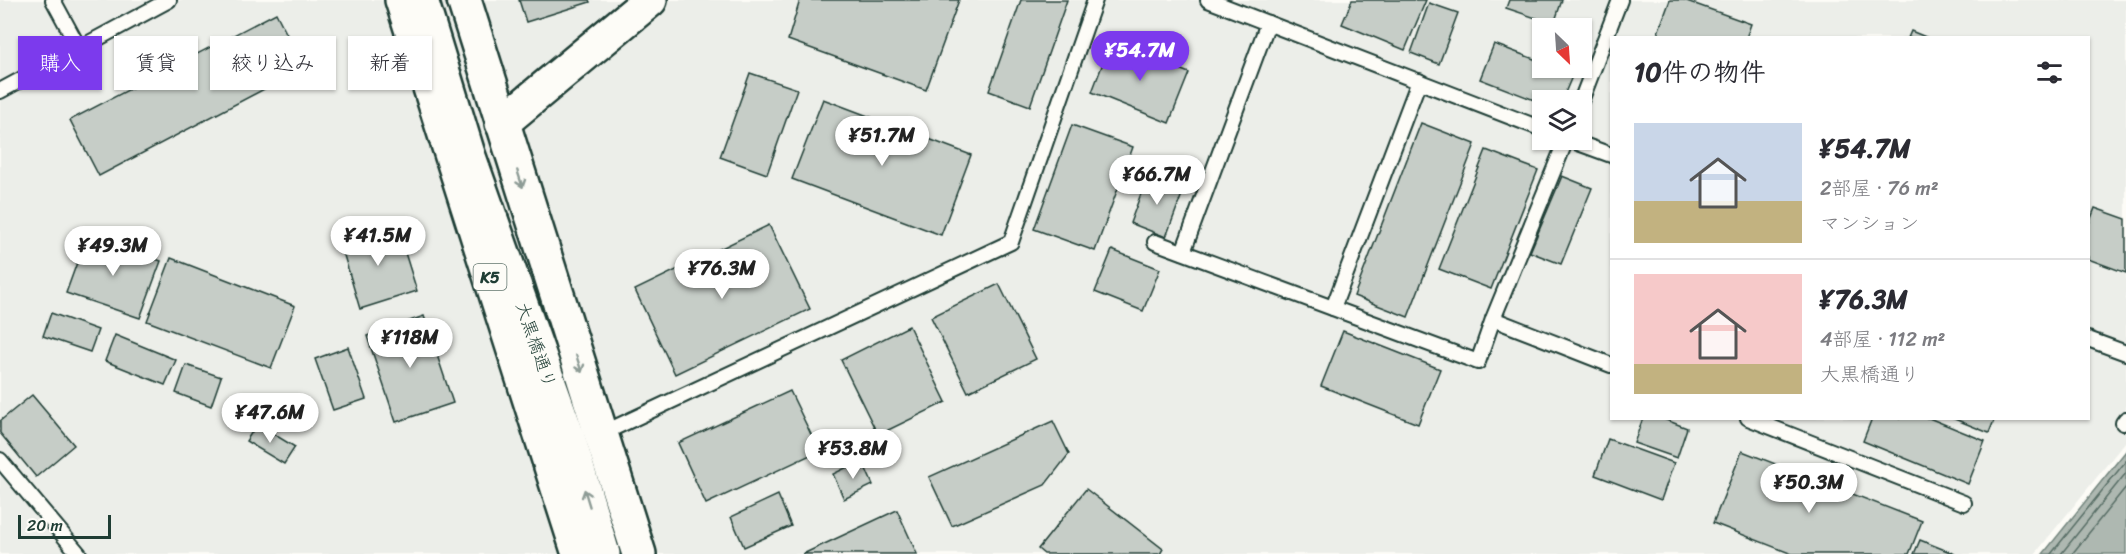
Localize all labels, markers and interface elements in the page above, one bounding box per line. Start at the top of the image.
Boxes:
north arrow [1532,18,1592,78]
map controls [1532,18,1592,150]
pin: ¥54.7M [1091,31,1189,82]
text: ¥54.7M [1105,33,1175,68]
chip: 購入 [18,36,102,90]
chip: 賃貸 [114,36,198,90]
chip: 絞り込み [210,36,336,90]
chip: 新着 [348,36,432,90]
text: 10件の物件 [1634,49,1766,95]
icon: filters [2033,56,2066,89]
button: layers [1532,90,1592,150]
pin: ¥51.7M [833,116,931,167]
text: ¥51.7M [849,118,915,153]
text: ¥54.7M [1820,125,1910,171]
icon: home [1682,147,1754,219]
pin: ¥66.7M [1108,155,1206,206]
text: ¥66.7M [1123,157,1191,192]
one-way arrow [515,169,526,188]
text: 2部屋 · 76 m² [1820,171,1939,206]
text: マンション [1820,206,1919,241]
pin: ¥41.5M [329,216,427,267]
text: ¥41.5M [345,218,411,253]
pin: ¥49.3M [64,226,162,277]
text: ¥49.3M [78,228,148,263]
pin: ¥76.3M [673,249,771,300]
text: ¥76.3M [688,251,756,286]
road number: K5 [474,264,506,290]
text: ¥76.3M [1820,276,1907,322]
street label: 大黒橋通り [506,297,566,393]
icon: home [1682,298,1754,370]
pin: ¥118M [368,318,452,369]
text: ¥118M [382,320,438,355]
text: 4部屋 · 112 m² [1820,322,1945,357]
one-way arrow [574,354,585,373]
text: 大黒橋通り [1820,357,1920,392]
pin: ¥47.6M [221,393,319,444]
text: ¥47.6M [236,395,304,430]
pin: ¥53.8M [804,429,902,480]
text: ¥53.8M [819,431,887,466]
pin: ¥50.3M [1760,463,1858,514]
text: ¥50.3M [1774,465,1844,500]
one-way arrow [581,489,592,508]
text: 20 m [27,511,63,540]
scale bar [18,512,111,540]

